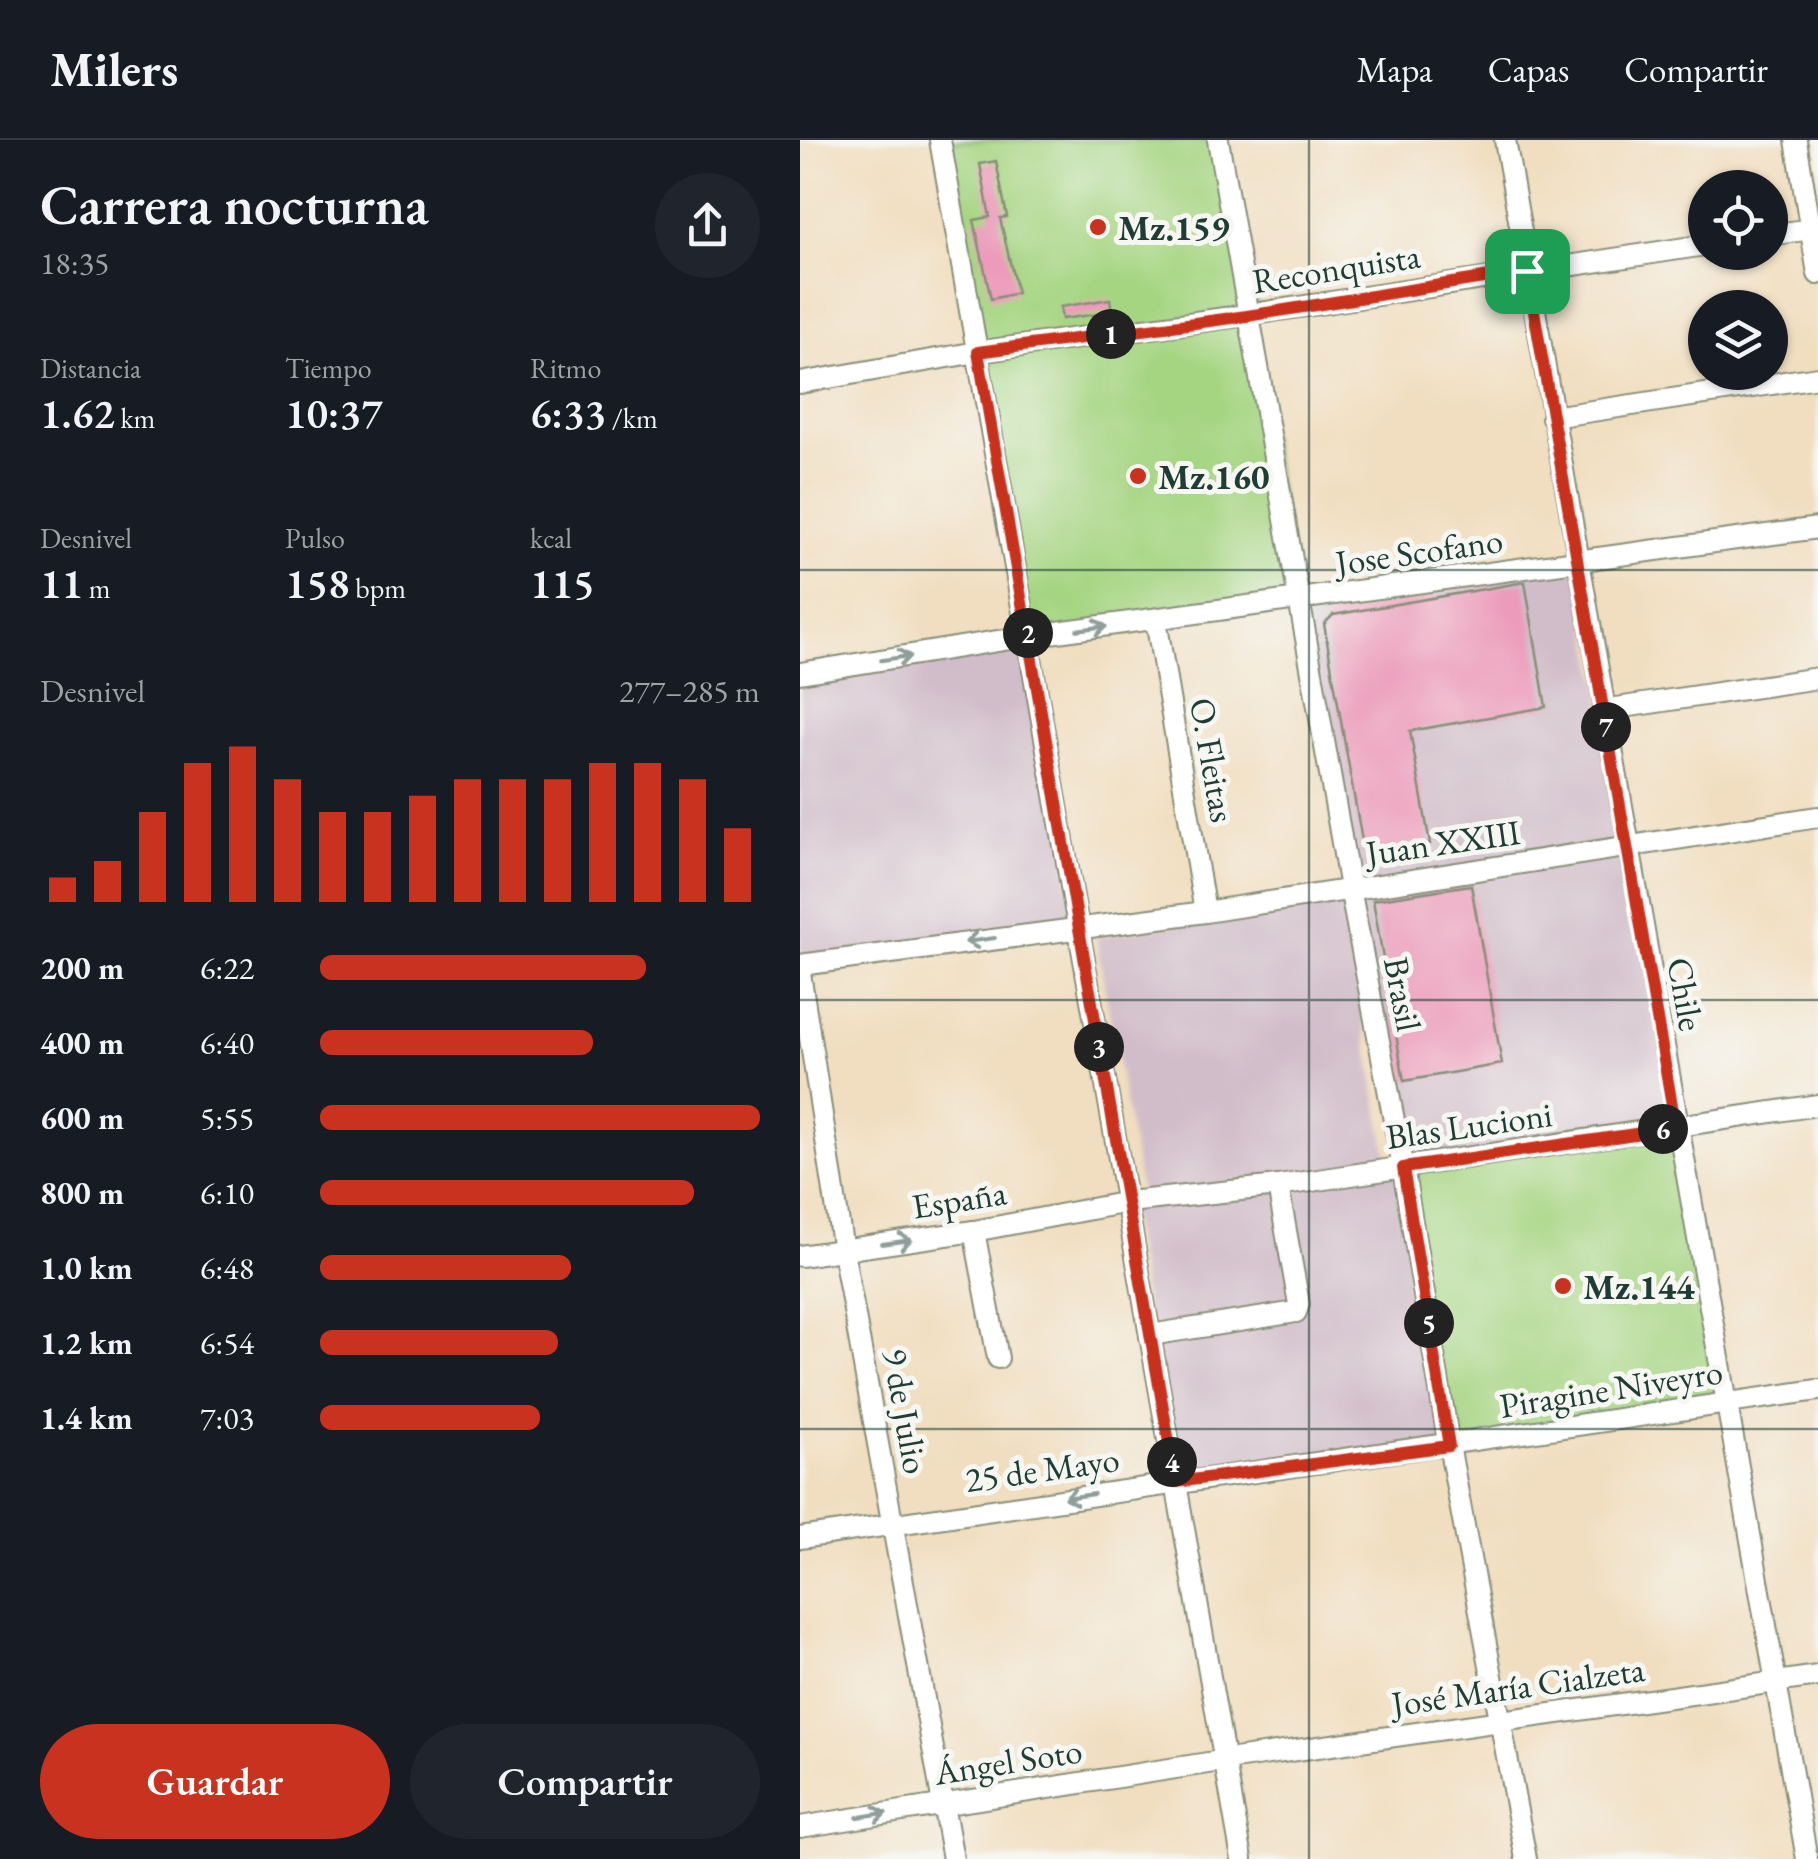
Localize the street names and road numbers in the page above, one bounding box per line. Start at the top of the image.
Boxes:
street label: Reconquista [1249,233,1423,303]
street label: Jose Scofano [1330,517,1505,585]
street label: O. Fleitas [1180,694,1246,826]
street label: Juan XXIII [1360,809,1523,875]
street label: Brasil [1374,953,1432,1035]
street label: Chile [1657,954,1715,1034]
street label: Blas Lucioni [1383,1091,1555,1159]
street label: España [909,1169,1009,1229]
street label: 9 de Julio [873,1345,939,1477]
street label: Piragine Niveyro [1496,1348,1726,1428]
street label: 25 de Mayo [962,1436,1122,1502]
street label: José María Cialzeta [1386,1646,1647,1726]
street label: Ángel Soto [930,1727,1085,1795]

